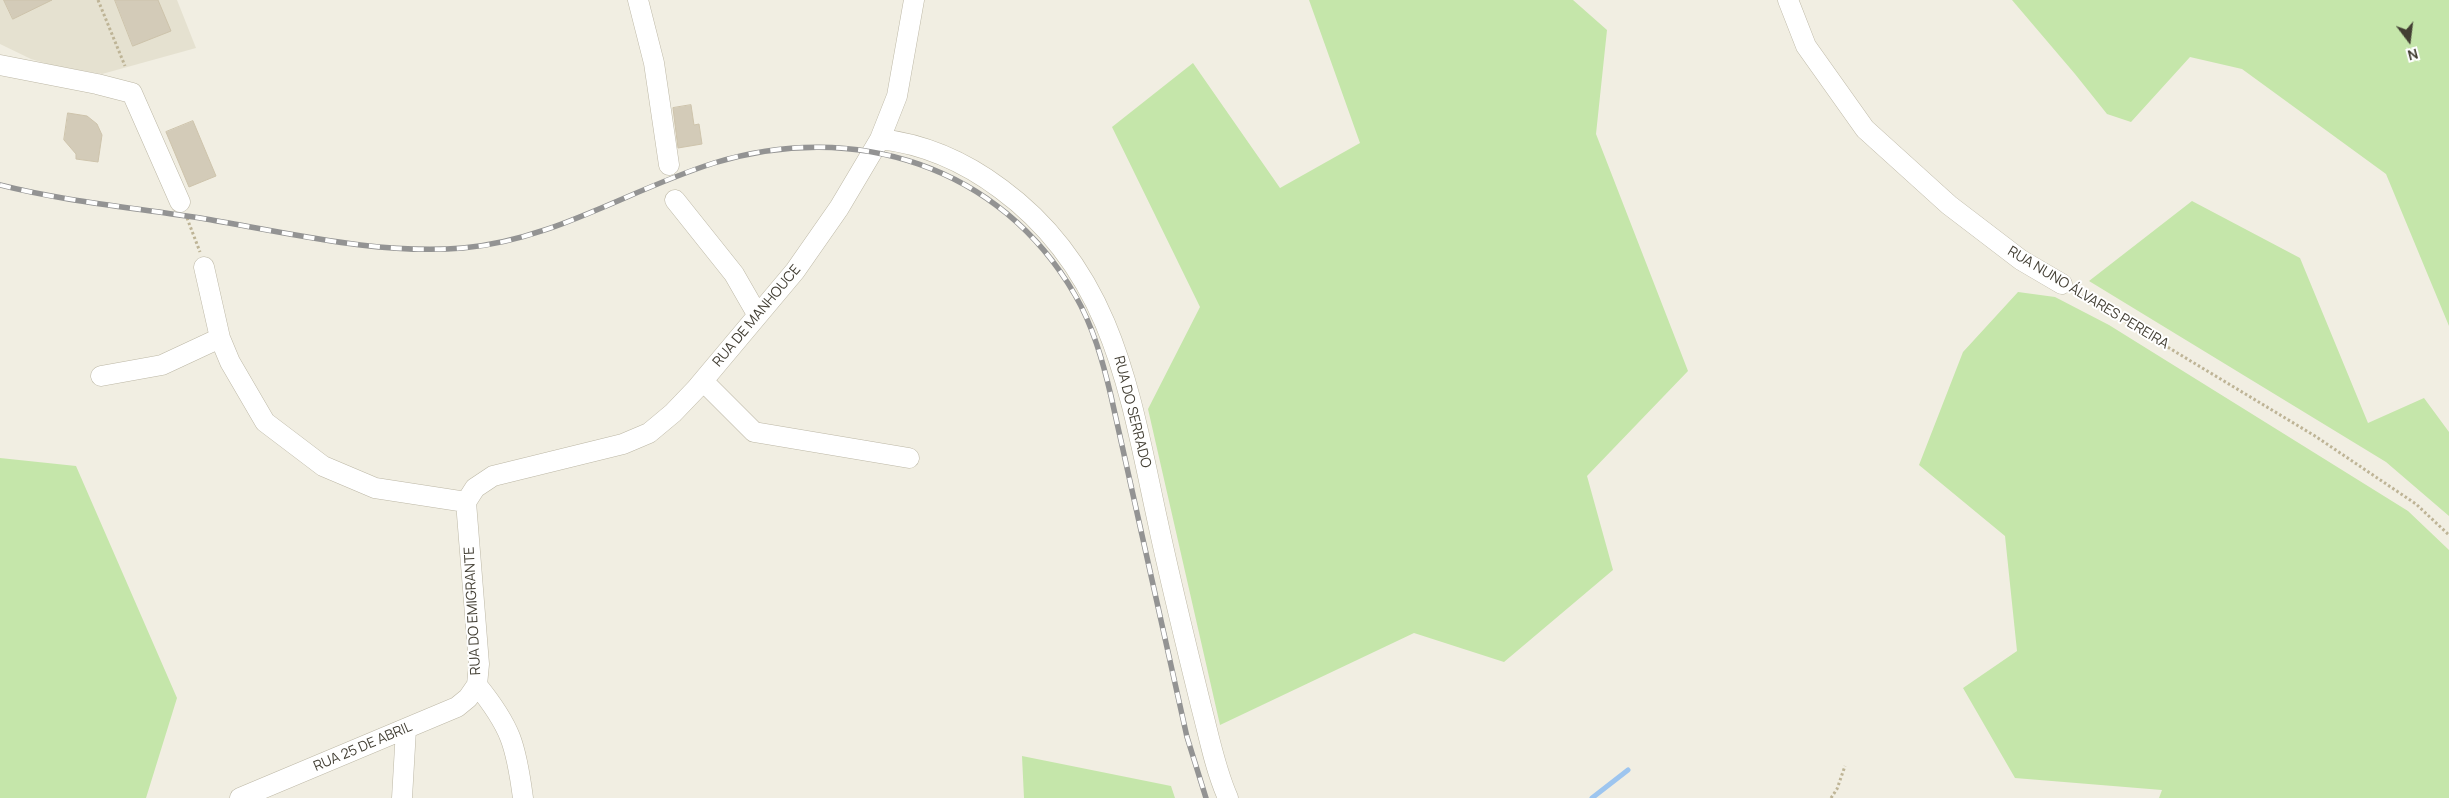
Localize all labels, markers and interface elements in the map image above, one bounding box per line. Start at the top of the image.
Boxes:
north arrow [2384,15,2434,65]
text: N [2406,44,2420,65]
street label: RUA NUNO ÁLVARES PEREIRA [2004,243,2172,353]
street label: RUA DE MANHOUCE [709,262,805,370]
street label: RUA DO SERRADO [1110,354,1154,470]
street label: RUA DO EMIGRANTE [461,546,485,676]
street label: RUA 25 DE ABRIL [311,719,415,775]

